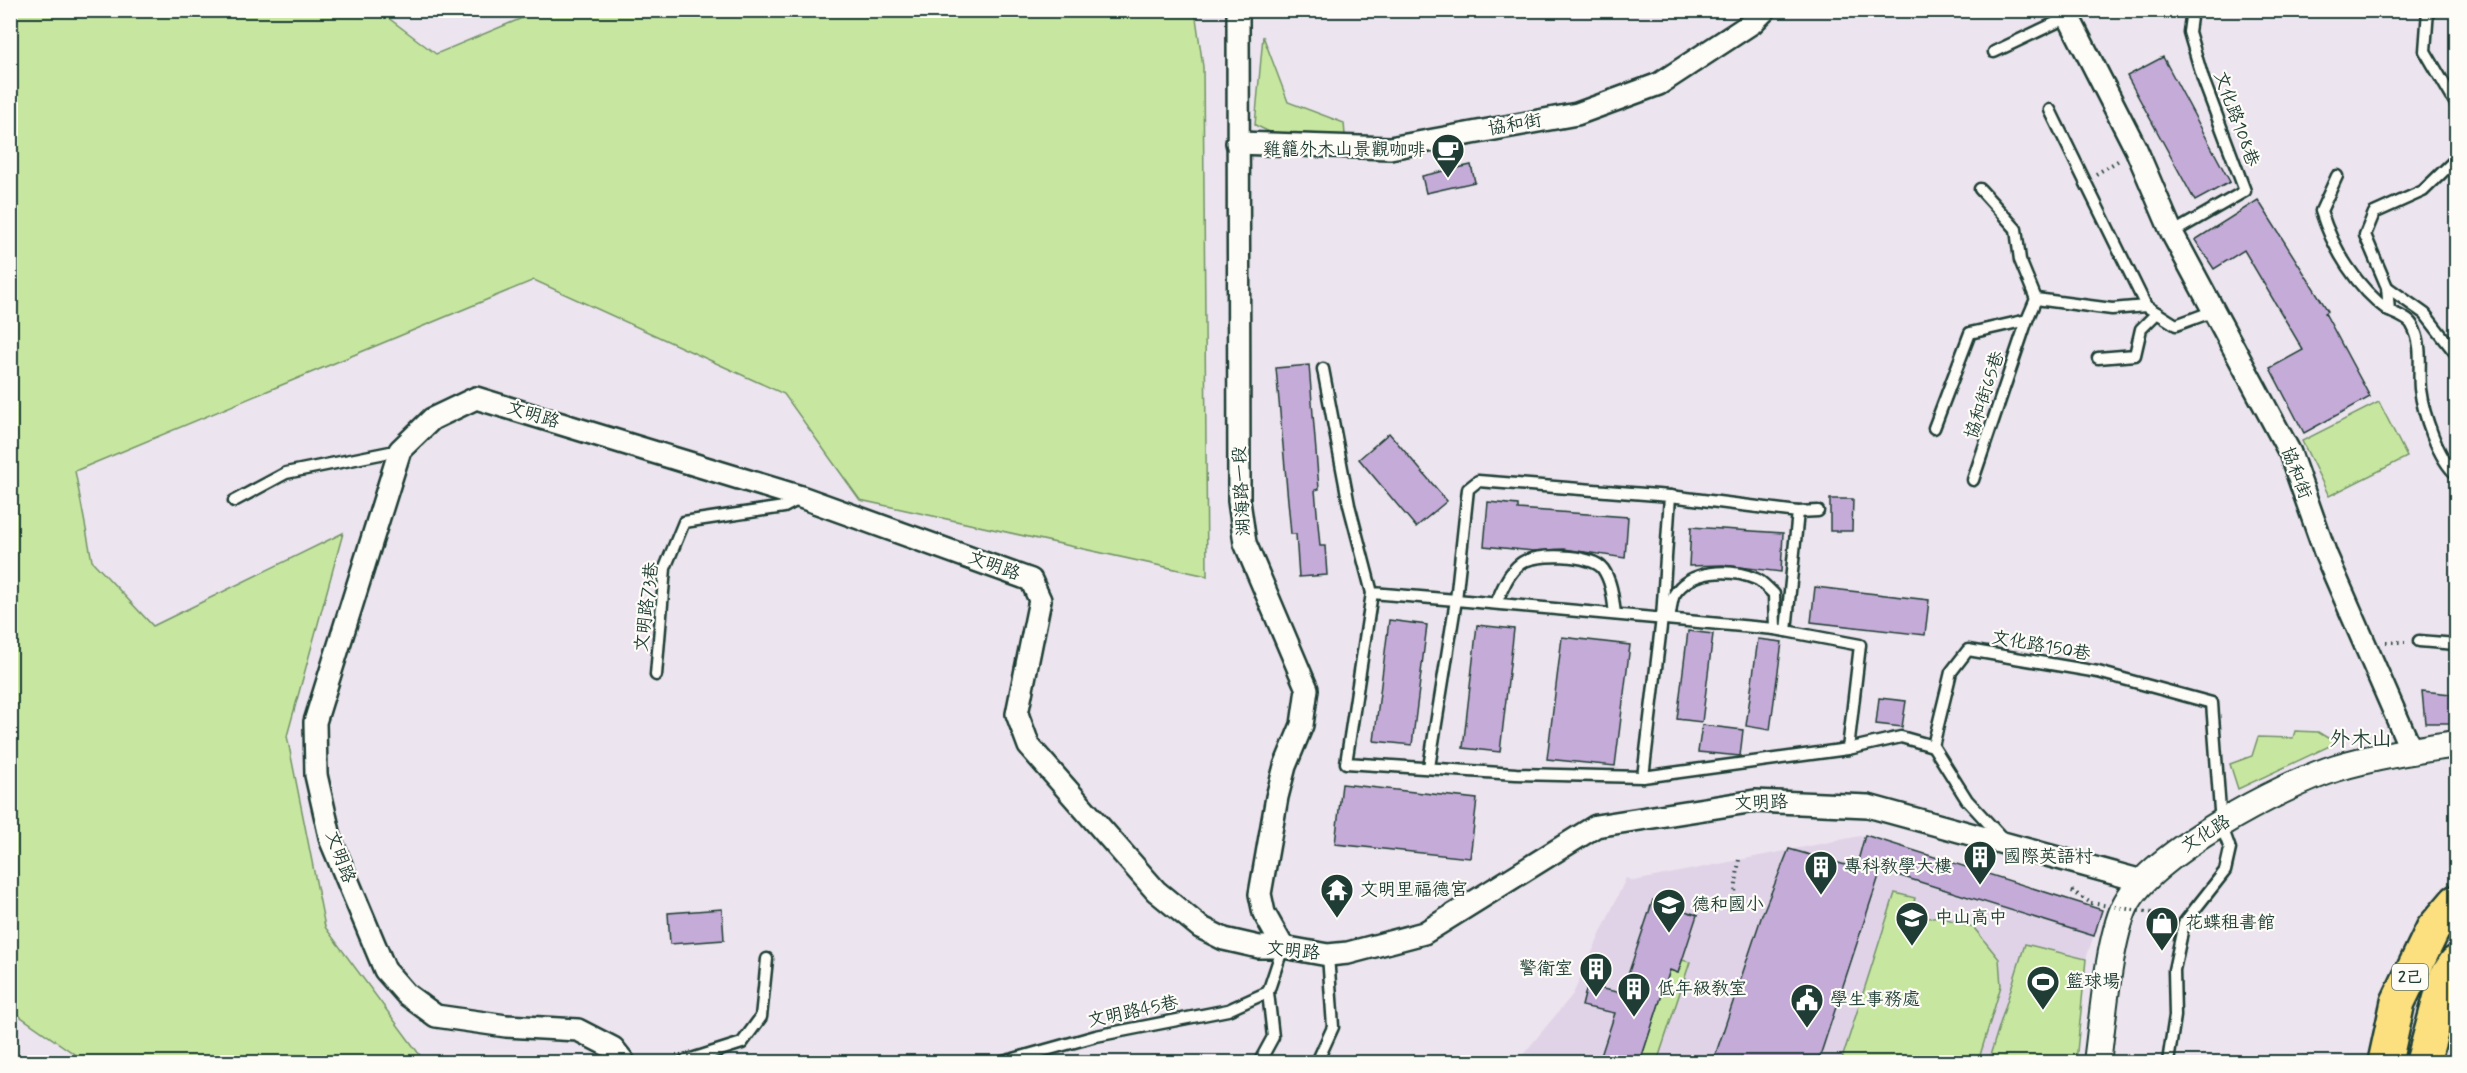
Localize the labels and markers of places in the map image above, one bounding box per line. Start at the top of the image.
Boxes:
cafe icon: 雞籠外木山景觀咖啡 [1430,132,1466,179]
place label: 雞籠外木山景觀咖啡 [1263,138,1425,162]
building icon: 國際英語村 [1962,839,1998,886]
place label: 國際英語村 [2003,845,2093,869]
building icon: 專科教學大樓 [1803,849,1839,896]
place label: 專科教學大樓 [1844,855,1952,879]
temple icon: 文明里福德宮 [1319,872,1355,919]
place label: 文明里福德宮 [1360,878,1468,902]
school or university icon: 德和國小 [1651,887,1687,934]
place label: 德和國小 [1692,893,1764,917]
school or university icon: 中山高中 [1894,900,1930,947]
shop icon: 花蝶租書館 [2144,905,2180,952]
place label: 中山高中 [1935,906,2007,930]
place label: 花蝶租書館 [2185,911,2275,935]
building icon: 警衛室 [1578,951,1614,998]
place label: 警衛室 [1519,957,1573,981]
sports icon: 籃球場 [2025,964,2061,1011]
place label: 籃球場 [2066,970,2120,994]
building icon: 低年級教室 [1616,971,1652,1018]
place label: 低年級教室 [1657,977,1747,1001]
public building icon: 學生事務處 [1789,982,1825,1029]
place label: 學生事務處 [1830,988,1920,1012]

